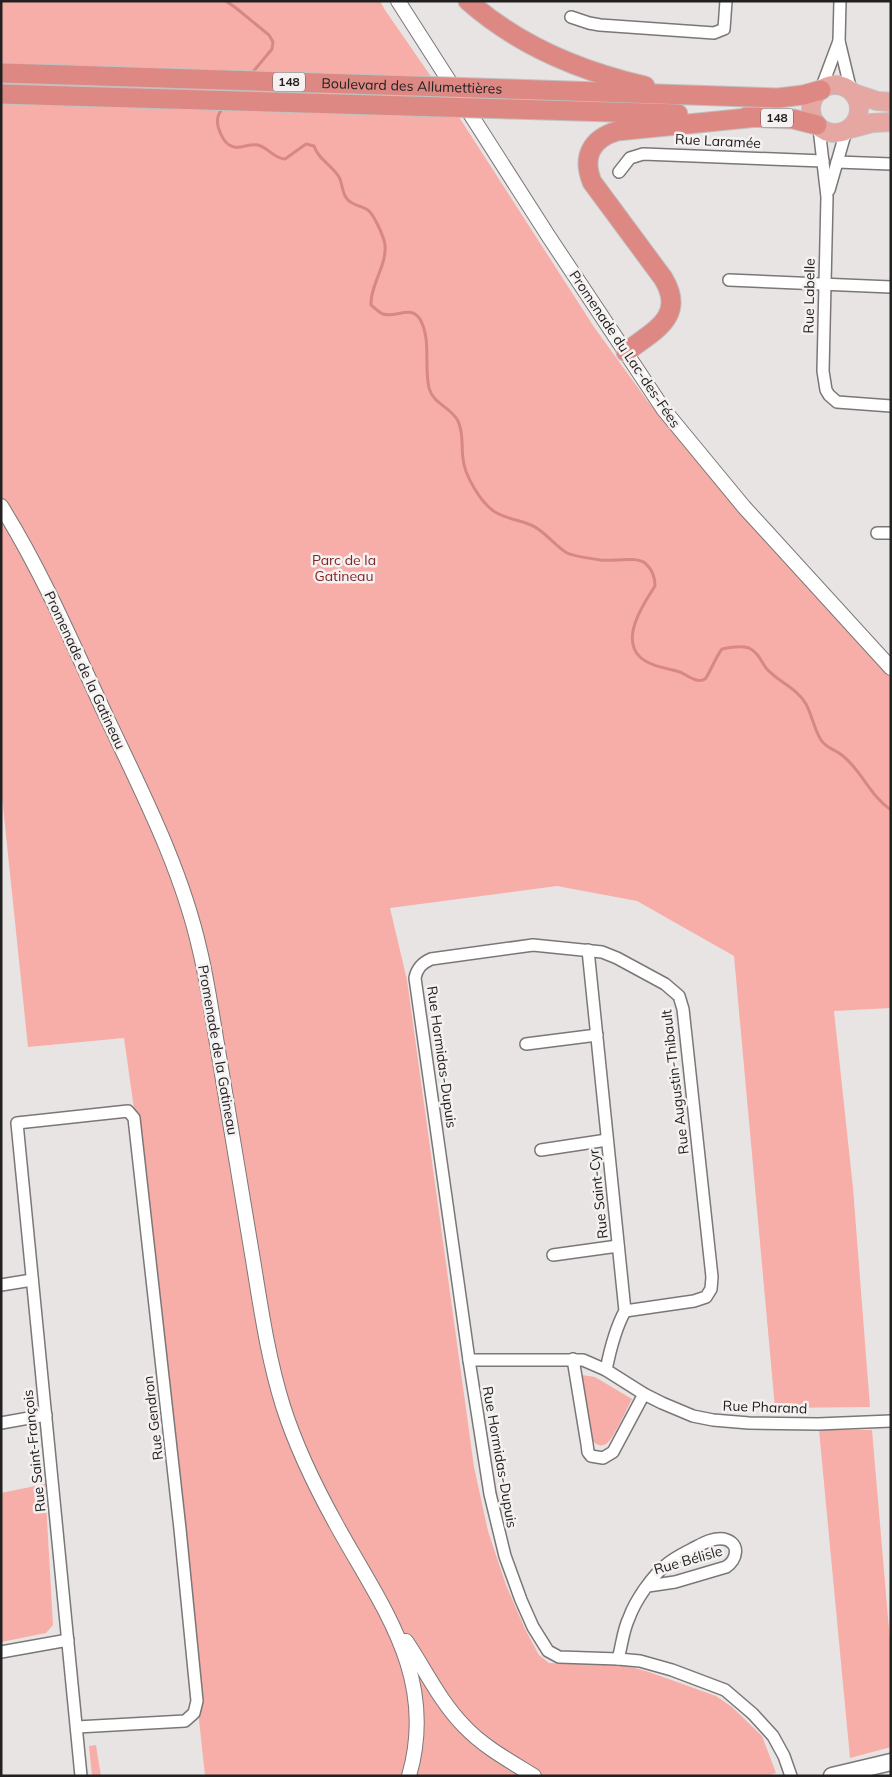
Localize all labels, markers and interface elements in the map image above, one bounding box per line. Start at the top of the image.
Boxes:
road number: 148 [273,72,305,91]
street label: Boulevard des Allumettières [321,74,503,98]
road number: 148 [761,109,793,128]
street label: Rue Laramée [675,130,761,152]
street label: Rue Labelle [799,258,819,334]
street label: Promenade du Lac-des-Fées [566,267,685,431]
park label: Parc de la Gatineau [312,551,376,585]
street label: Promenade de la Gatineau [40,588,130,752]
street label: Promenade de la Gatineau [194,964,242,1136]
street label: Rue Hormidas-Dupuis [423,985,461,1129]
street label: Rue Augustin-Thibault [657,1009,693,1155]
street label: Rue Saint-Cyr [584,1147,612,1240]
street label: Rue Gendron [139,1375,167,1461]
street label: Rue Hormidas-Dupuis [479,1385,521,1529]
street label: Rue Saint-François [19,1389,49,1513]
street label: Rue Pharand [722,1397,808,1417]
street label: Rue Bélisle [652,1542,724,1578]

